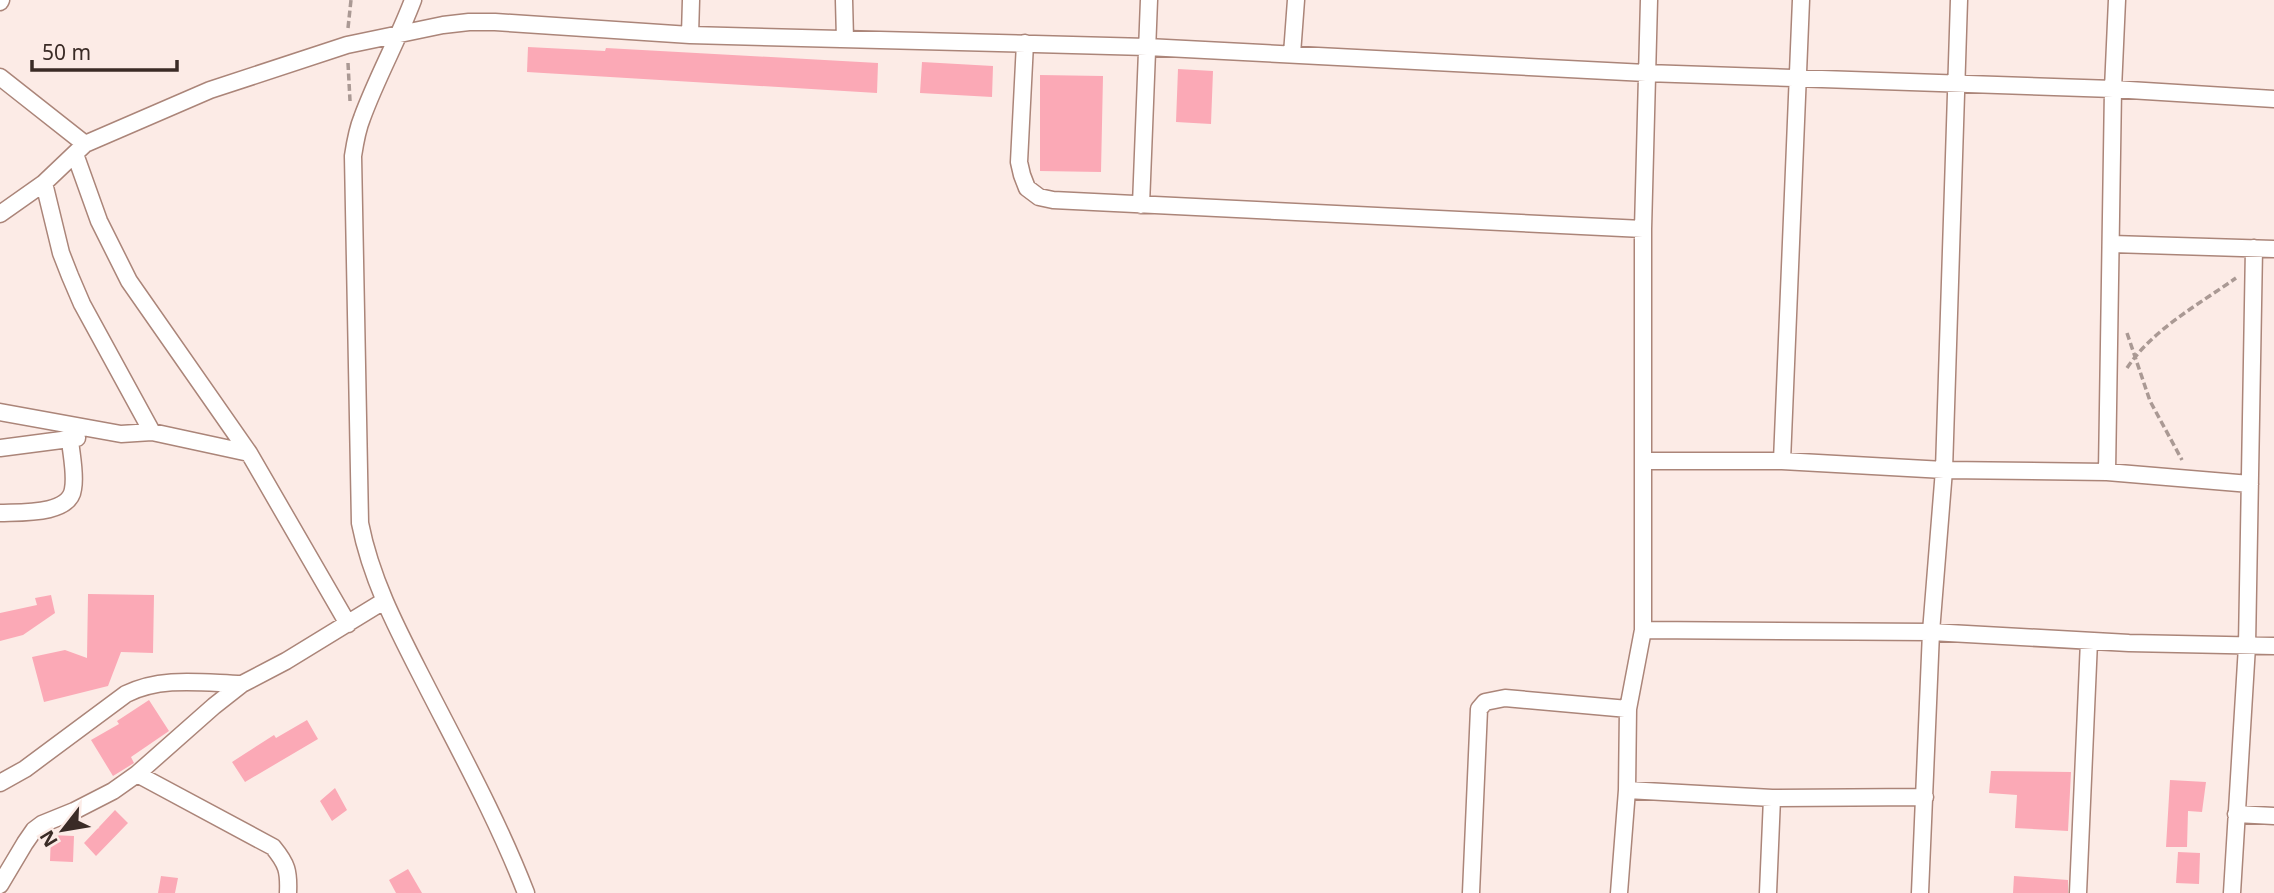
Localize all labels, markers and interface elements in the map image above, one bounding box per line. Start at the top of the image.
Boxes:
scale bar [32,28,177,72]
text: 50 m [42,38,91,66]
north arrow [28,795,98,865]
text: N [33,825,64,852]

